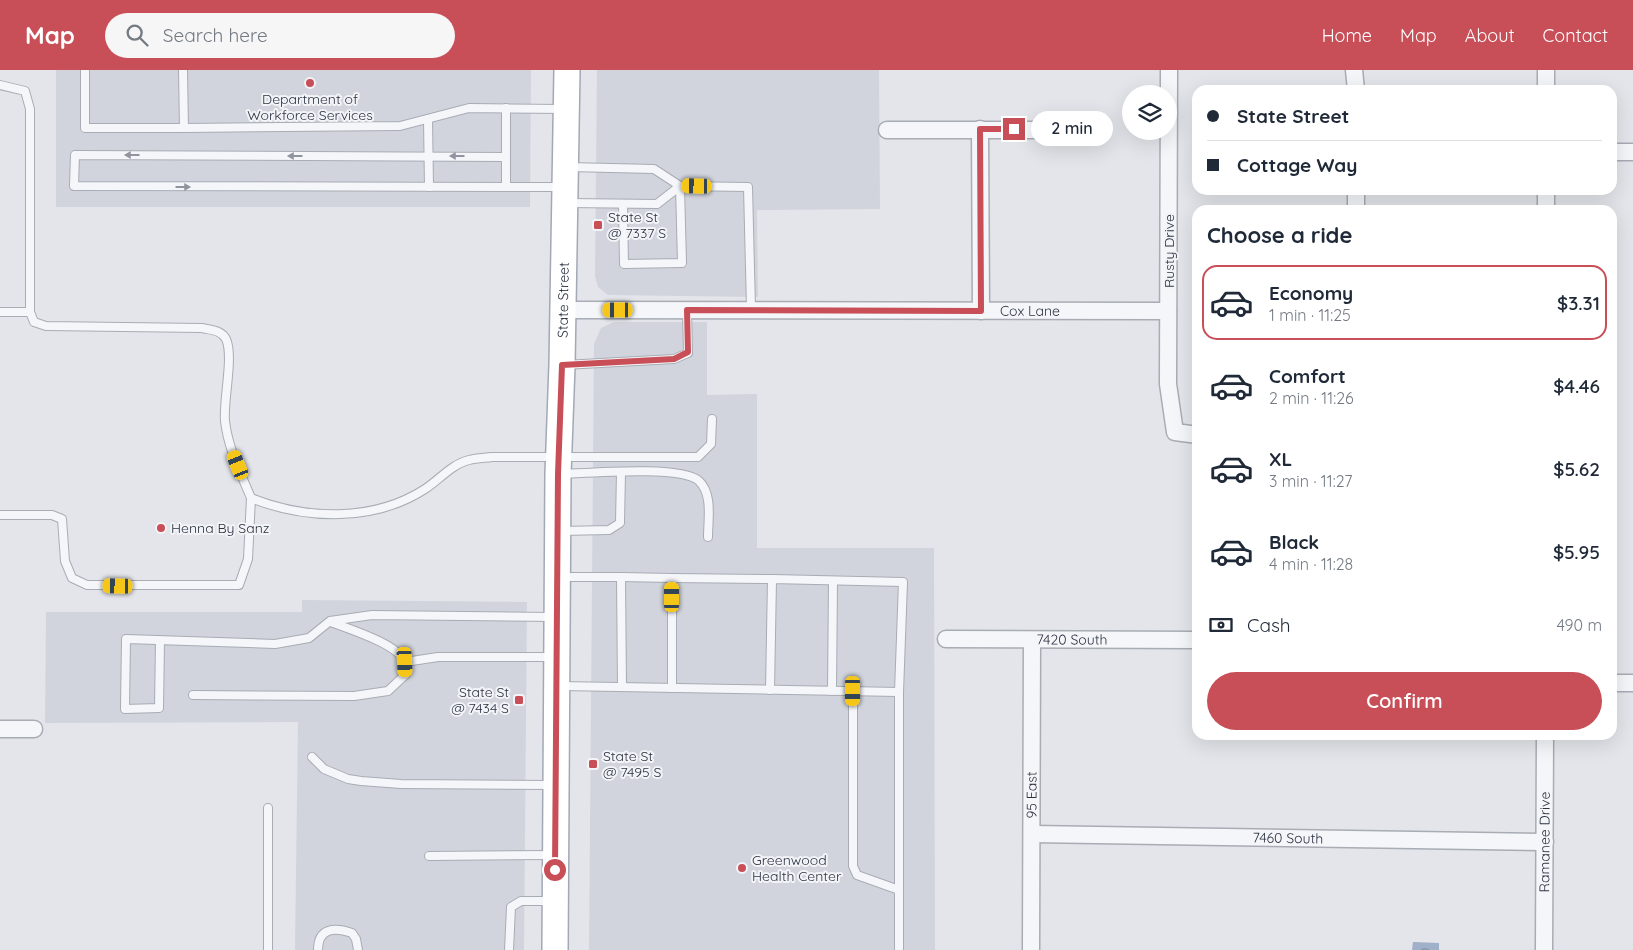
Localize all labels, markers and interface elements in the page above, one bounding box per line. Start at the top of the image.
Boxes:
search box [105,13,455,58]
text: Map [25,20,75,50]
icon: search [123,21,151,49]
text: Search here [163,23,268,47]
text: Home [1322,24,1372,47]
text: Map [1400,24,1437,47]
text: About [1465,24,1515,47]
text: Contact [1543,24,1608,47]
marker: Department of Workforce Services [304,77,316,89]
map controls [1122,85,1177,140]
button: layers [1122,85,1177,140]
place label: Department of Workforce Services [247,90,373,124]
text: State Street [1237,104,1349,128]
callout: 2 min [1032,112,1114,146]
route end [1003,118,1025,140]
text: 2 min [1051,118,1093,138]
one-way arrow [124,151,140,159]
one-way arrow [286,151,302,159]
one-way arrow [449,152,465,160]
text: Cottage Way [1237,153,1357,177]
car [681,178,712,194]
one-way arrow [175,183,191,191]
place label: State St @ 7337 S [608,208,666,242]
street label: Rusty Drive [1160,214,1178,288]
marker: State St @ 7337 S [592,219,604,231]
text: Choose a ride [1207,221,1352,249]
street label: State Street [553,262,573,338]
icon: car [1209,280,1254,325]
text: Economy [1269,281,1353,305]
text: $3.31 [1557,291,1600,315]
street label: Cox Lane [1000,302,1060,320]
car [603,303,633,318]
text: 1 min · 11:25 [1269,305,1351,325]
icon: car [1209,363,1254,408]
text: Comfort [1269,364,1346,388]
text: $4.46 [1553,374,1600,398]
text: 2 min · 11:26 [1269,388,1354,408]
icon: car [1209,446,1254,491]
text: XL [1269,447,1292,471]
car [225,448,250,482]
text: $5.62 [1553,457,1600,481]
text: 3 min · 11:27 [1269,471,1352,491]
place label: Henna By Sanz [171,519,270,537]
marker: Henna By Sanz [155,522,167,534]
icon: car [1209,529,1254,574]
text: Black [1269,530,1319,554]
text: $5.95 [1553,540,1600,564]
text: 4 min · 11:28 [1269,554,1353,574]
car [102,578,133,594]
car [664,582,679,612]
icon: cash [1207,611,1235,639]
text: Cash [1247,613,1291,637]
text: 490 m [1556,615,1602,635]
street label: 7420 South [1036,630,1108,649]
car [396,647,413,677]
button: Confirm [1207,672,1602,730]
car [845,676,860,706]
place label: State St @ 7434 S [451,683,509,717]
marker: State St @ 7434 S [513,694,525,706]
place label: State St @ 7495 S [603,747,661,781]
marker: State St @ 7495 S [587,758,599,770]
street label: 95 East [1022,771,1041,819]
street label: Ramanee Drive [1535,792,1554,892]
street label: 7460 South [1252,828,1323,848]
place label: Greenwood Health Center [752,851,842,885]
route start [544,859,566,881]
marker: Greenwood Health Center [736,862,748,874]

